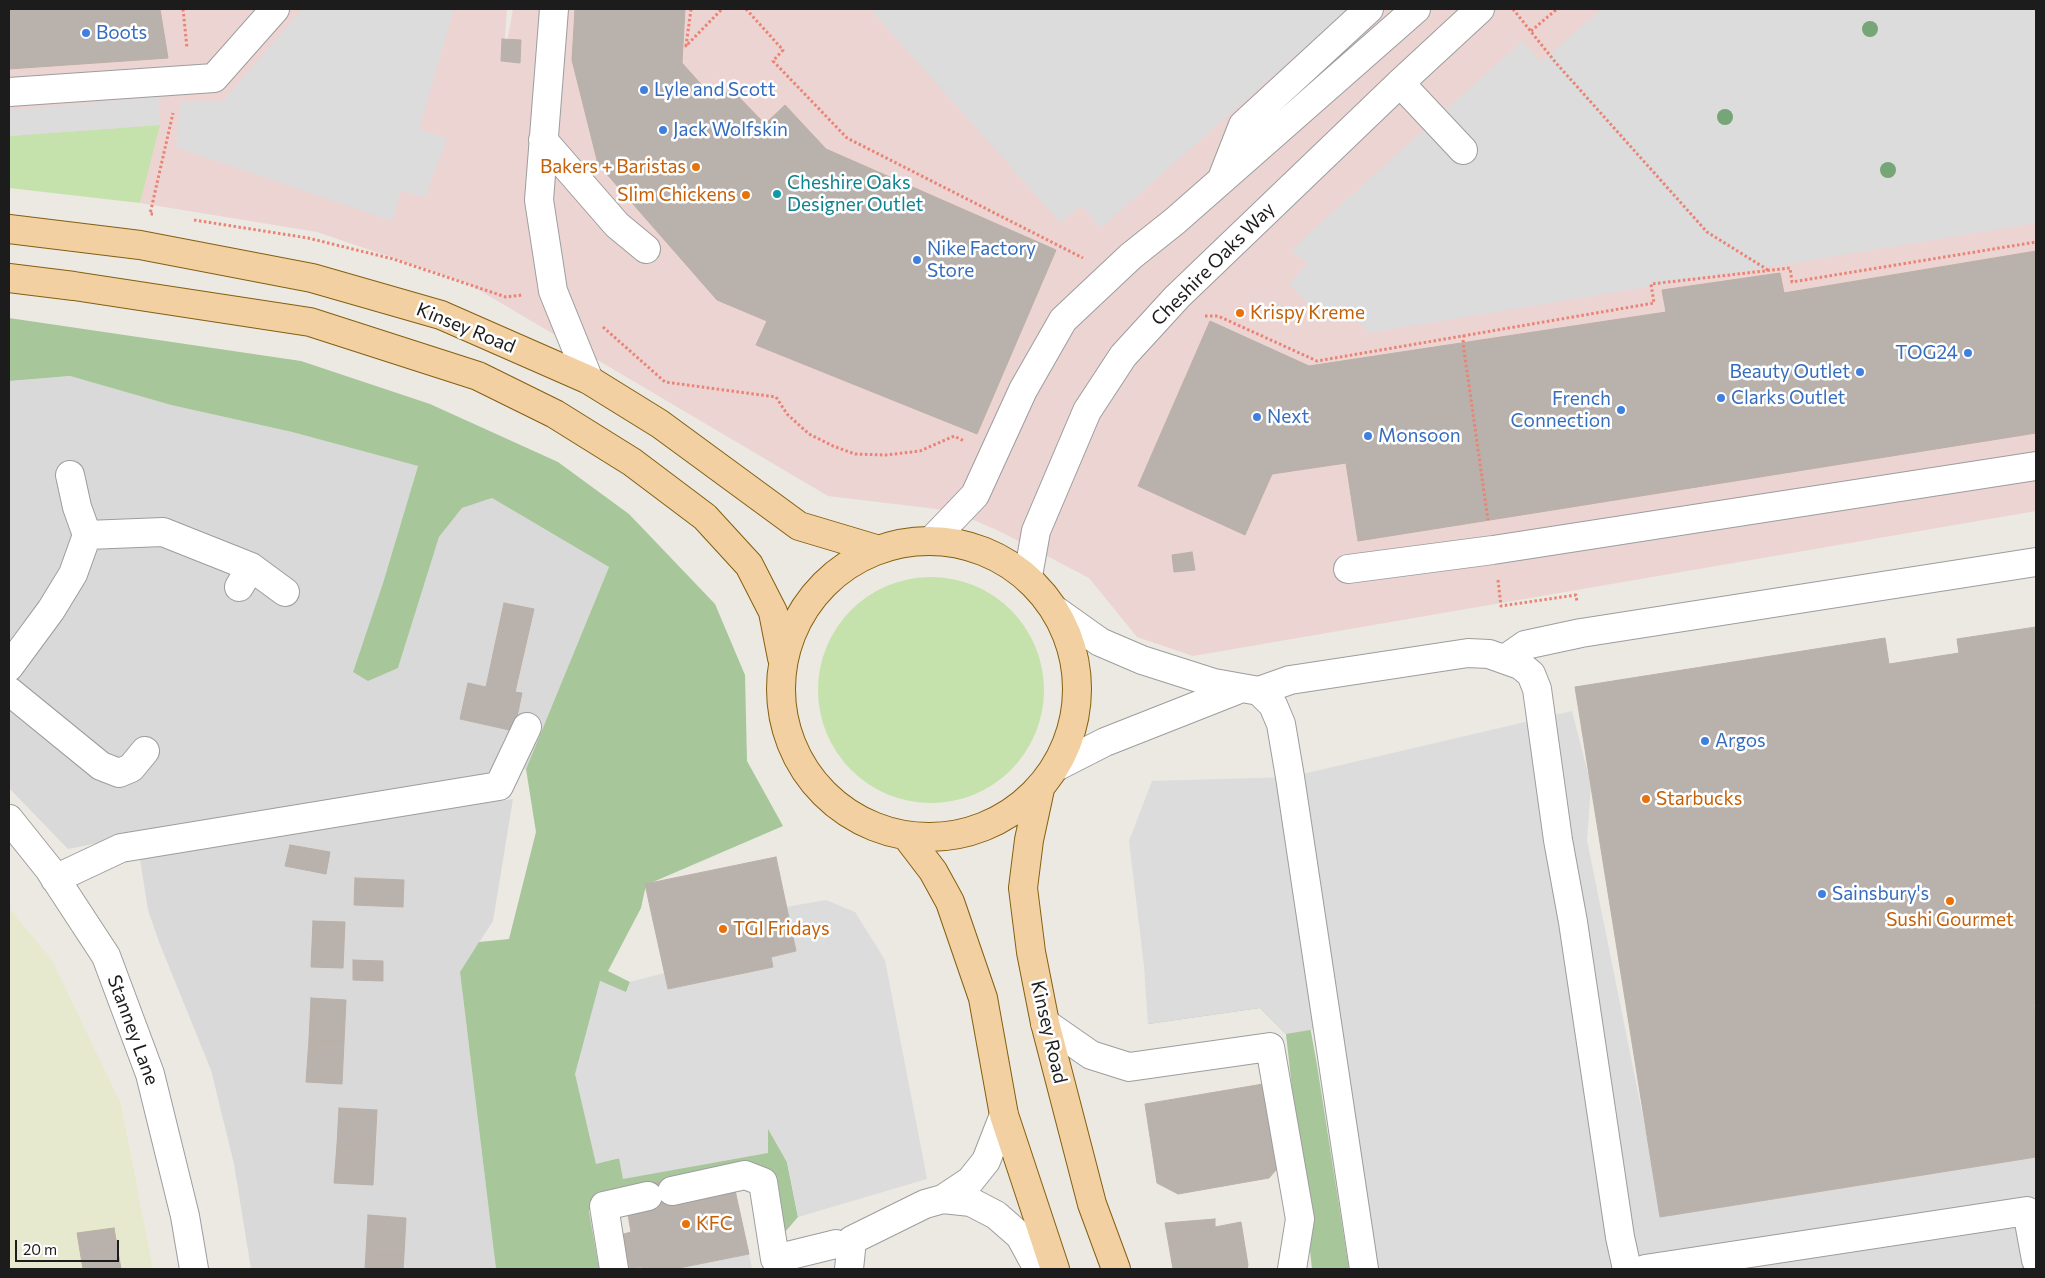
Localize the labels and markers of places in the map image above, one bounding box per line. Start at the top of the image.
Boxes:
place label: Boots [96,22,147,44]
marker: Boots [80,27,92,39]
place label: Lyle and Scott [654,79,775,101]
marker: Lyle and Scott [638,84,650,96]
place label: Jack Wolfskin [673,119,788,141]
marker: Jack Wolfskin [657,124,669,136]
place label: Bakers + Baristas [540,156,686,178]
marker: Bakers + Baristas [690,161,702,173]
place label: Cheshire Oaks Designer Outlet [787,172,923,216]
place label: Slim Chickens [617,184,736,206]
marker: Cheshire Oaks Designer Outlet [771,188,783,200]
marker: Slim Chickens [740,189,752,201]
place label: Nike Factory Store [927,238,1036,282]
marker: Nike Factory Store [911,254,923,266]
place label: Krispy Kreme [1250,302,1365,324]
marker: Krispy Kreme [1234,307,1246,319]
place label: TOG24 [1895,342,1958,364]
marker: TOG24 [1962,347,1974,359]
place label: Beauty Outlet [1729,361,1850,383]
marker: Beauty Outlet [1854,366,1866,378]
place label: Clarks Outlet [1731,387,1845,409]
place label: French Connection [1511,388,1611,432]
marker: Clarks Outlet [1715,392,1727,404]
marker: French Connection [1615,404,1627,416]
place label: Next [1267,406,1309,428]
marker: Next [1251,411,1263,423]
place label: Monsoon [1378,425,1461,447]
marker: Monsoon [1362,430,1374,442]
place label: Argos [1715,730,1766,752]
marker: Argos [1699,735,1711,747]
place label: Starbucks [1656,788,1742,810]
marker: Starbucks [1640,793,1652,805]
place label: Sainsbury's [1832,883,1929,905]
marker: Sainsbury's [1816,888,1828,900]
marker: Sushi Gourmet [1944,895,1956,907]
place label: Sushi Gourmet [1886,909,2014,931]
place label: TGI Fridays [733,918,830,940]
marker: TGI Fridays [717,923,729,935]
place label: KFC [696,1213,733,1235]
marker: KFC [680,1218,692,1230]

